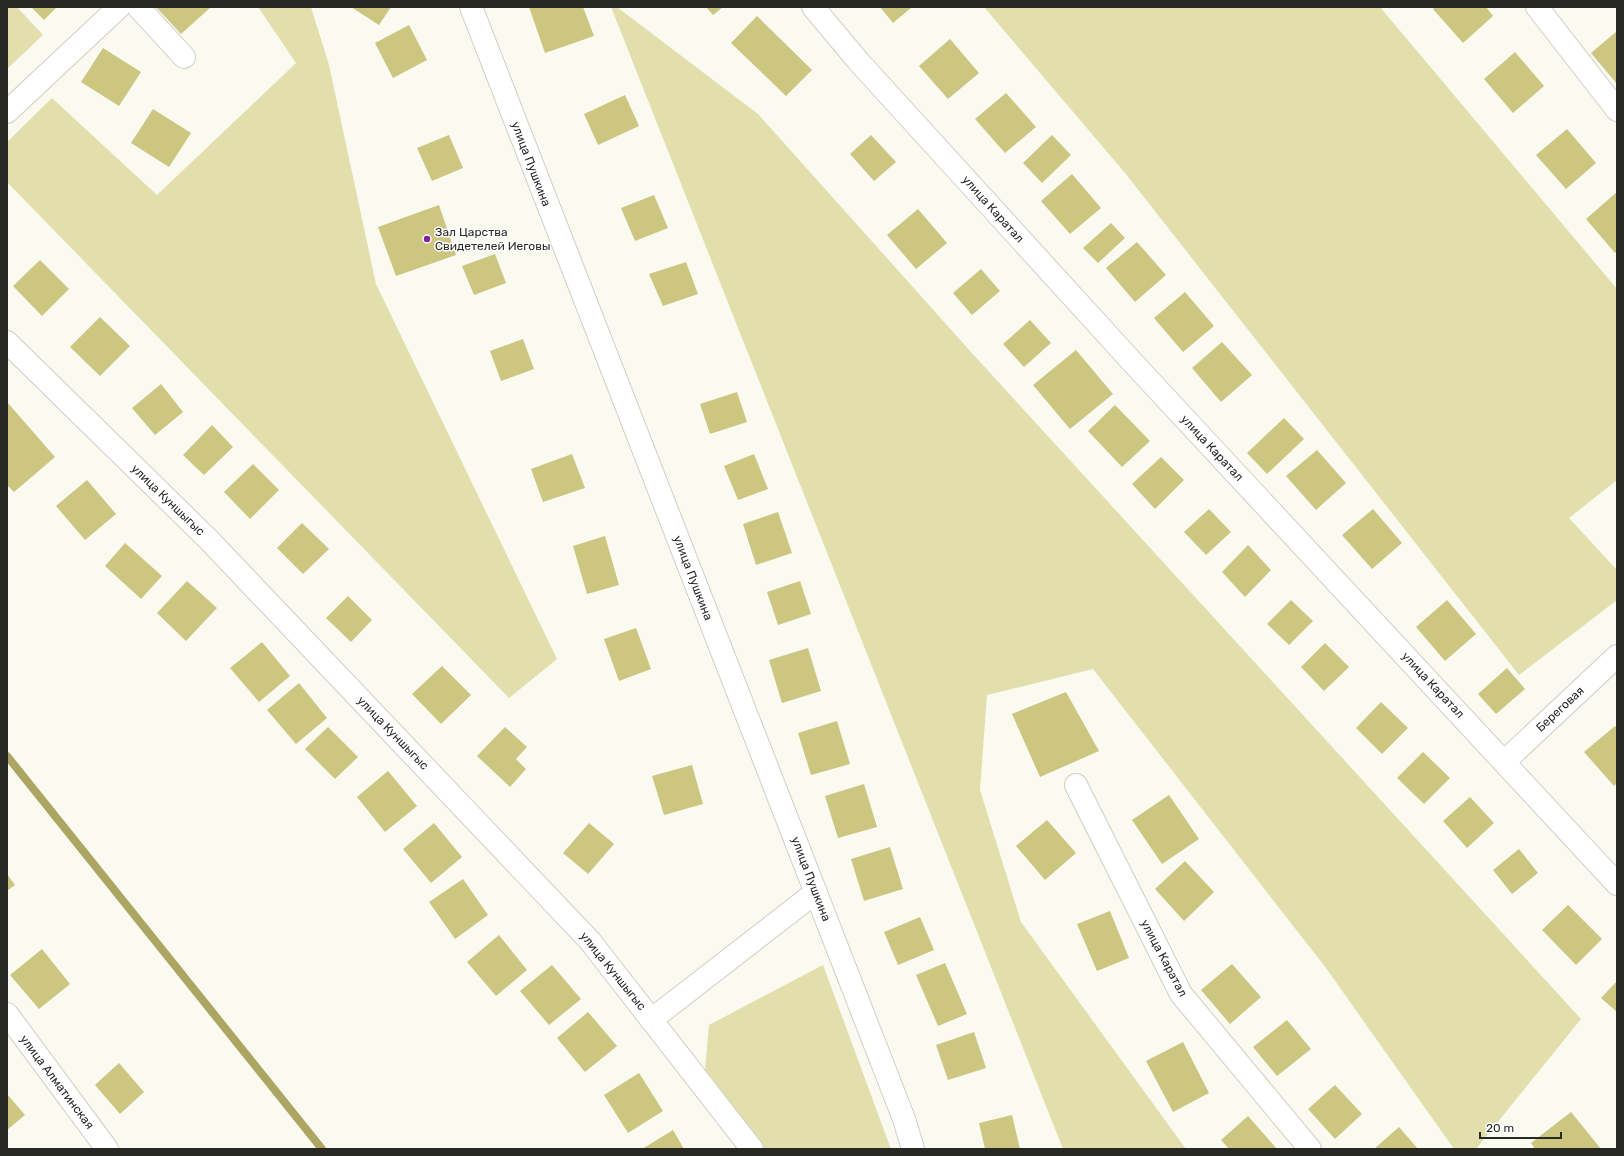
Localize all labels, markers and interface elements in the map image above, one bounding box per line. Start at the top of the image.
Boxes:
street label: улица Пушкина [508,120,554,208]
street label: улица Каратал [959,173,1027,245]
place label: Зал Царства Свидетелей Иеговы [435,225,550,253]
marker: Зал Царства Свидетелей Иеговы [422,234,432,244]
street label: улица Каратал [1178,412,1246,484]
street label: улица Куншыгыс [128,461,208,539]
street label: улица Пушкина [670,534,716,622]
street label: улица Каратал [1399,649,1467,721]
street label: Береговая [1533,683,1587,735]
street label: улица Куншыгыс [354,693,432,773]
street label: улица Пушкина [788,835,834,923]
street label: улица Каратал [1138,917,1190,999]
street label: улица Куншыгыс [577,929,649,1013]
street label: улица Алматинская [17,1032,97,1132]
scale bar [1480,1114,1561,1140]
text: 20 m [1486,1121,1514,1135]

